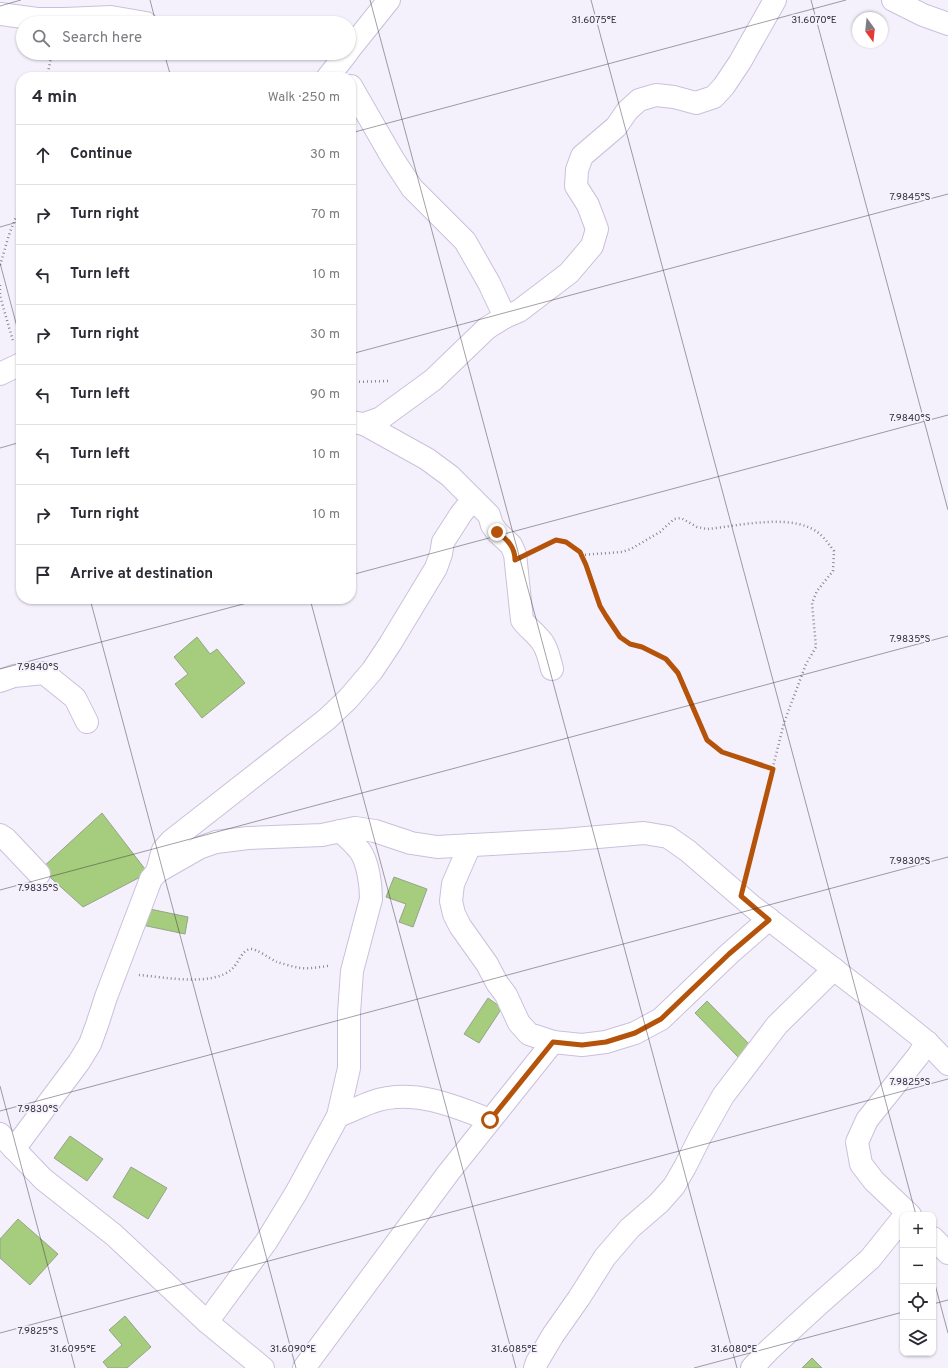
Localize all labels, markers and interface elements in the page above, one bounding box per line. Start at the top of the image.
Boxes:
north arrow [852,12,888,48]
text: 31.6075°E [571,14,617,27]
text: 31.6070°E [791,14,837,27]
search box [16,16,356,60]
icon: search [30,27,52,49]
text: Search here [62,29,142,48]
text: 4 min [32,87,77,109]
text: Walk · 250 m [268,90,340,106]
icon: ahead [32,144,54,166]
text: Continue [70,145,132,164]
text: 30 m [310,147,340,163]
text: 7.9845°S [889,191,931,204]
icon: right [32,204,54,226]
text: Turn right [70,205,139,224]
text: 70 m [311,207,340,223]
icon: left [32,264,54,286]
text: Turn left [70,265,130,284]
text: 10 m [313,267,340,283]
icon: right [32,324,54,346]
text: Turn right [70,325,139,344]
text: 30 m [310,327,340,343]
icon: left [32,384,54,406]
text: Turn left [70,385,130,404]
text: 90 m [310,387,340,403]
text: 7.9840°S [889,412,931,425]
icon: left [32,444,54,466]
text: Turn left [70,445,130,464]
text: 10 m [313,447,340,463]
icon: right [32,504,54,526]
text: Turn right [70,505,139,524]
text: 10 m [313,507,340,523]
route end [488,523,506,541]
icon: arrive [32,564,54,586]
text: Arrive at destination [70,565,213,584]
text: 7.9835°S [890,633,930,646]
text: 7.9840°S [17,661,59,674]
text: 7.9830°S [890,855,930,868]
text: 7.9835°S [18,882,58,895]
text: 7.9825°S [890,1076,930,1089]
text: 7.9830°S [18,1103,58,1116]
route start [481,1111,499,1129]
map controls [900,1212,936,1356]
button: + [900,1212,936,1248]
button: − [900,1248,936,1284]
button: locate [900,1284,936,1320]
button: layers [900,1320,936,1356]
text: 7.9825°S [18,1325,58,1338]
text: 31.6095°E [50,1343,96,1356]
text: 31.6090°E [270,1343,316,1356]
text: 31.6085°E [491,1343,537,1356]
text: 31.6080°E [711,1343,757,1356]

